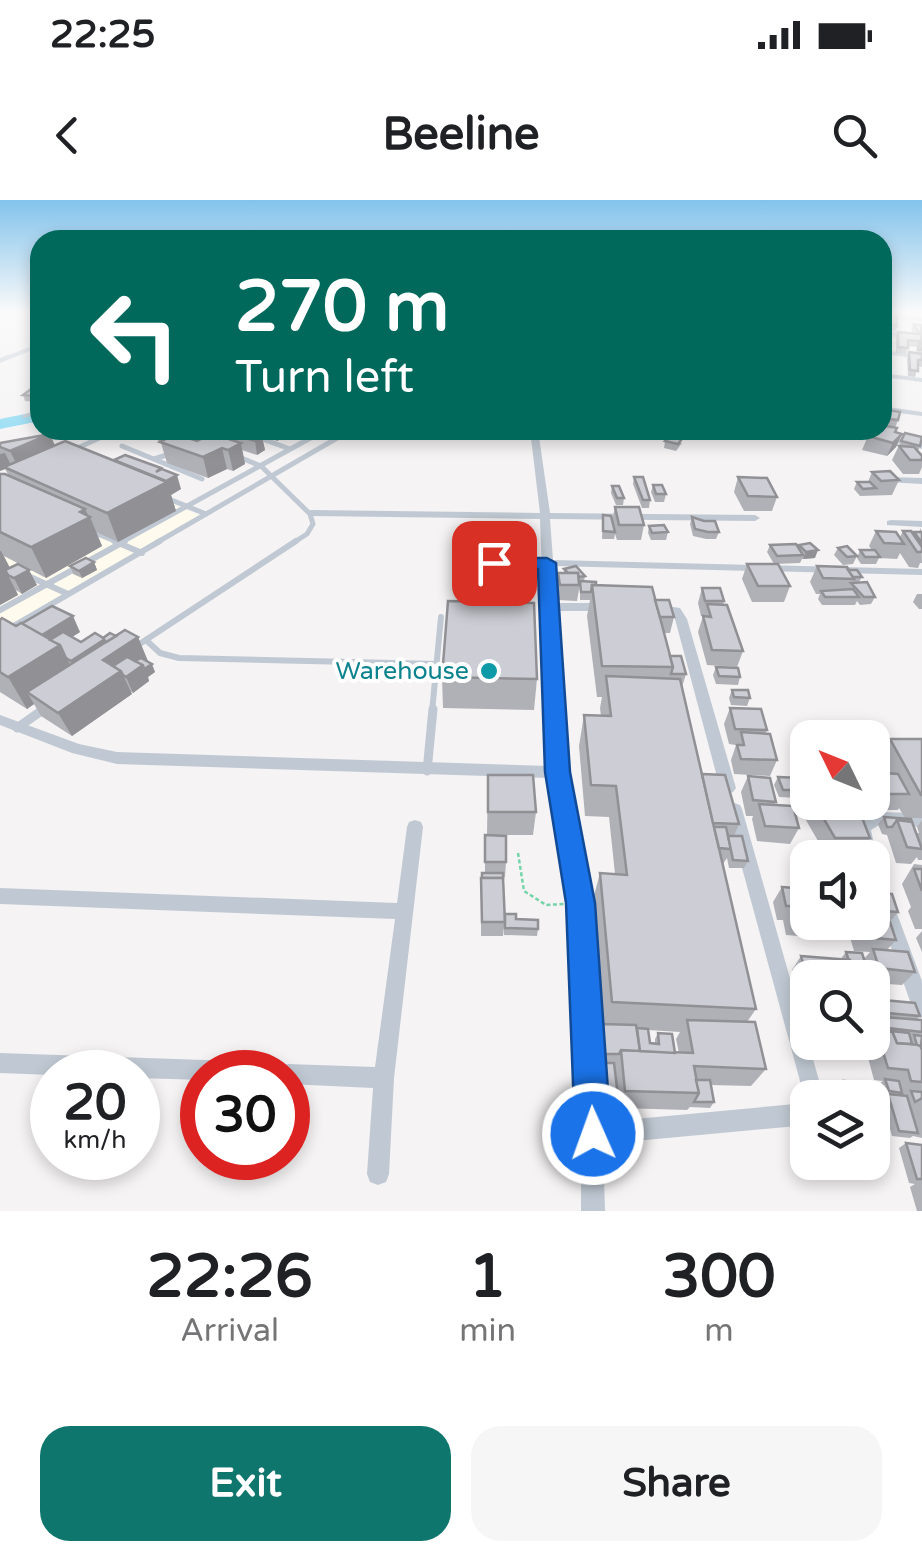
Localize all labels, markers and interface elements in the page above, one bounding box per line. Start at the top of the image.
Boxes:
text: 22:25 [50,12,155,58]
icon: back [40,108,95,163]
text: Beeline [382,108,540,162]
icon: search [827,108,882,163]
text: 270 m [235,266,449,350]
icon: left [70,270,200,400]
text: Turn left [235,351,414,405]
pin [452,521,537,606]
icon: arrive [467,536,522,591]
place label: Warehouse [336,656,469,686]
marker: Warehouse [478,660,500,682]
north arrow [790,720,890,820]
map controls [790,720,890,1180]
button: sound [790,840,890,940]
button: search [790,960,890,1060]
speed limit sign: 30 [180,1050,310,1180]
text: 20 [64,1073,126,1133]
button: layers [790,1080,890,1180]
position arrow [541,1082,645,1186]
text: km/h [64,1125,126,1155]
text: 22:26 [146,1241,313,1313]
text: 1 [469,1241,506,1313]
text: 300 [662,1241,776,1313]
text: Arrival [180,1312,279,1350]
text: min [459,1312,516,1350]
text: m [704,1312,734,1350]
button: Exit [40,1426,451,1541]
button: Share [471,1426,882,1541]

